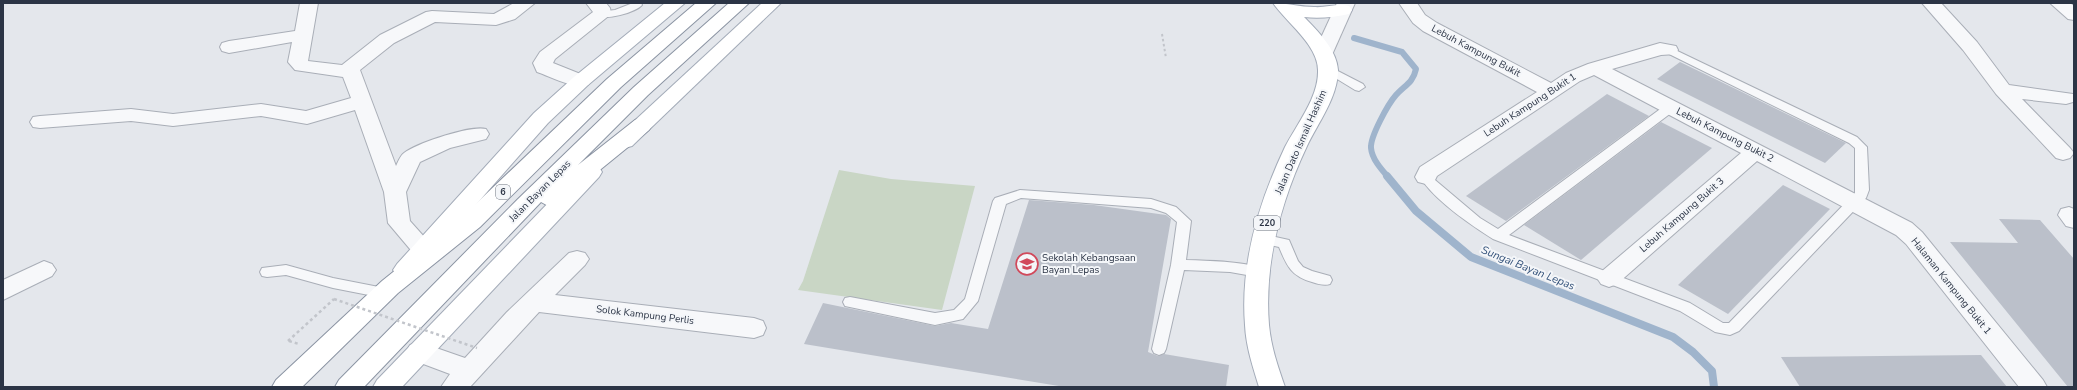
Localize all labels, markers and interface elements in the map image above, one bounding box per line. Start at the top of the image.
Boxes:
street label: Lebuh Kampung Bukit [1429,22,1524,81]
street label: Lebuh Kampung Bukit 1 [1481,70,1579,140]
street label: Jalan Dato Ismail Hashim [1271,88,1330,197]
street label: Lebuh Kampung Bukit 2 [1674,104,1776,166]
street label: Jalan Bayan Lepas [505,157,574,226]
street label: Lebuh Kampung Bukit 3 [1637,174,1727,256]
road number: 6 [496,185,510,199]
road number: 220 [1254,216,1280,230]
street label: Halaman Kampung Bukit 1 [1908,235,1994,337]
water label: Sungai Bayan Lepas [1479,242,1577,294]
school or university icon: Sekolah Kebangsaan Bayan Lepas [1014,251,1040,277]
place label: Sekolah Kebangsaan Bayan Lepas [1042,251,1136,277]
street label: Solok Kampung Perlis [595,302,695,328]

